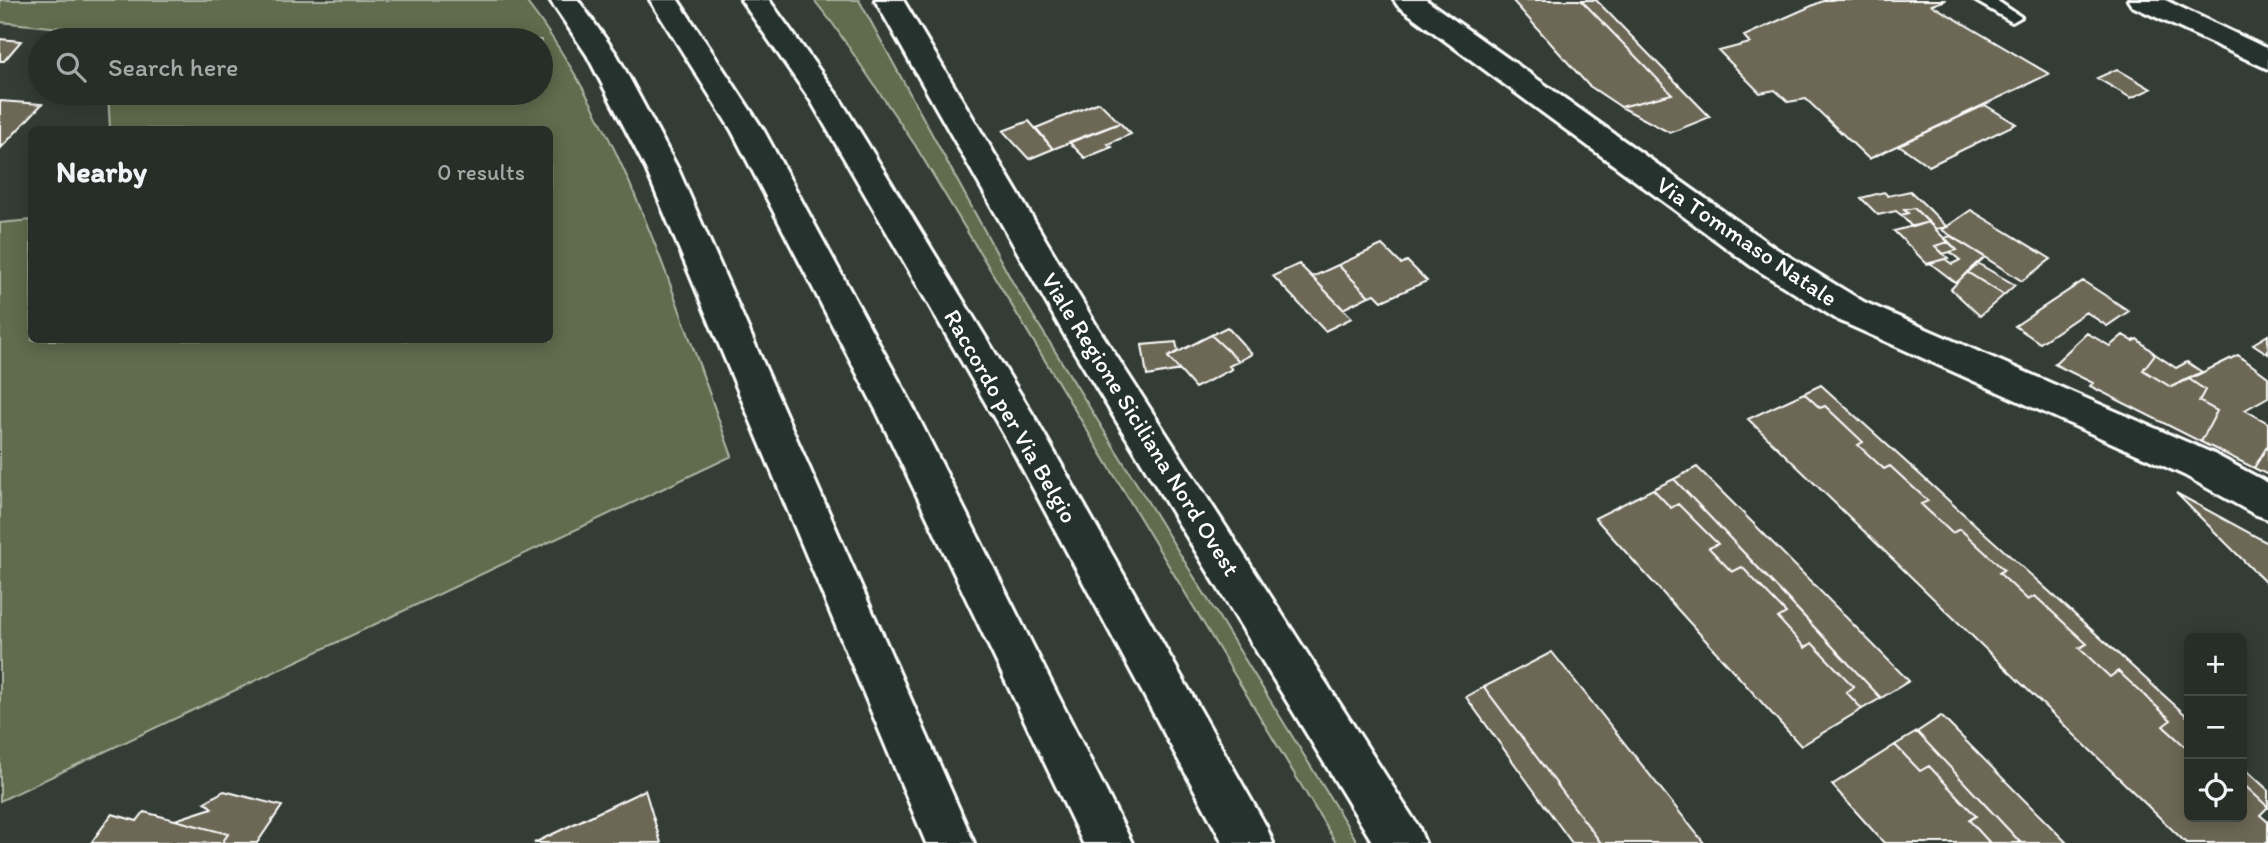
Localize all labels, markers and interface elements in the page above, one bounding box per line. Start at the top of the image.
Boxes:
search box [28,28,553,105]
icon: search [52,48,90,86]
text: Search here [108,51,238,83]
text: Nearby [56,153,147,190]
text: 0 results [437,158,525,186]
street label: Via Tommaso Natale [1651,170,1843,312]
street label: Viale Regione Siciliana Nord Ovest [1035,267,1247,581]
street label: Raccordo per Via Belgio [938,304,1084,528]
map controls [2184,633,2247,822]
button: + [2184,633,2247,696]
button: − [2184,696,2247,759]
button: locate [2184,759,2247,822]

